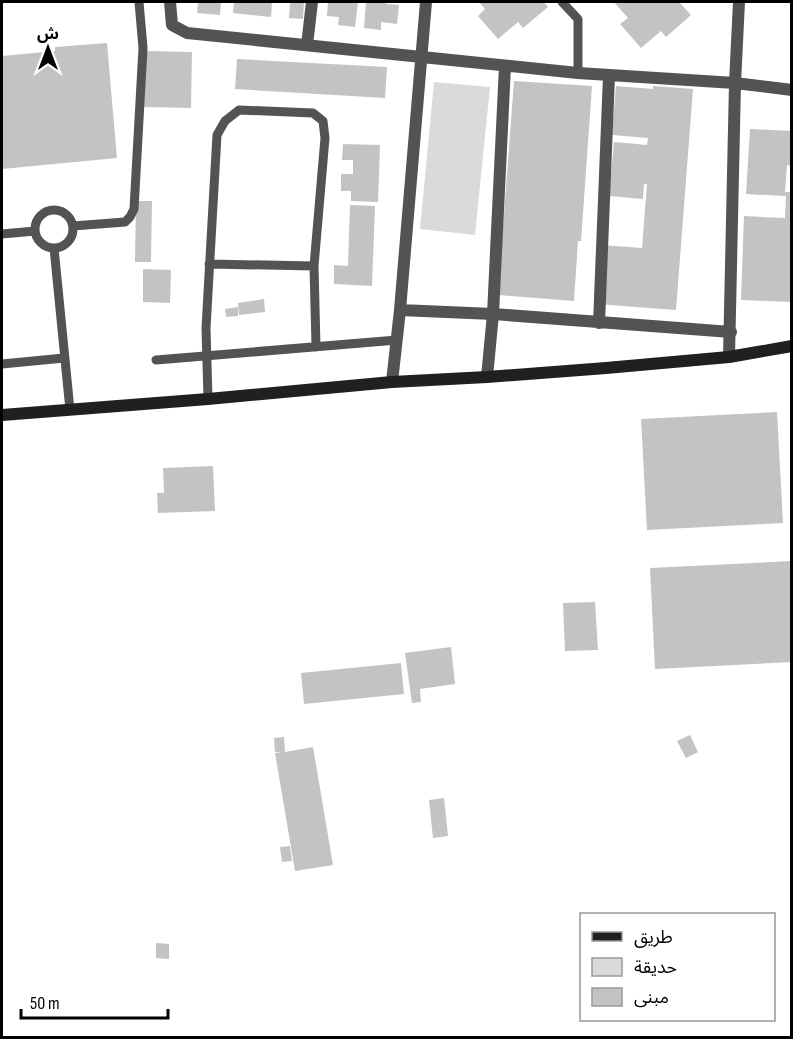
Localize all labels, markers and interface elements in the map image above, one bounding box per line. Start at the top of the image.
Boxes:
north arrow [18,18,78,78]
text: ش [37,25,59,44]
legend [580,913,775,1021]
text: طريق [634,927,673,948]
text: حديقة [634,957,677,978]
scale bar [21,982,168,1020]
text: مبنى [634,987,669,1008]
text: 50 m [30,993,60,1014]

